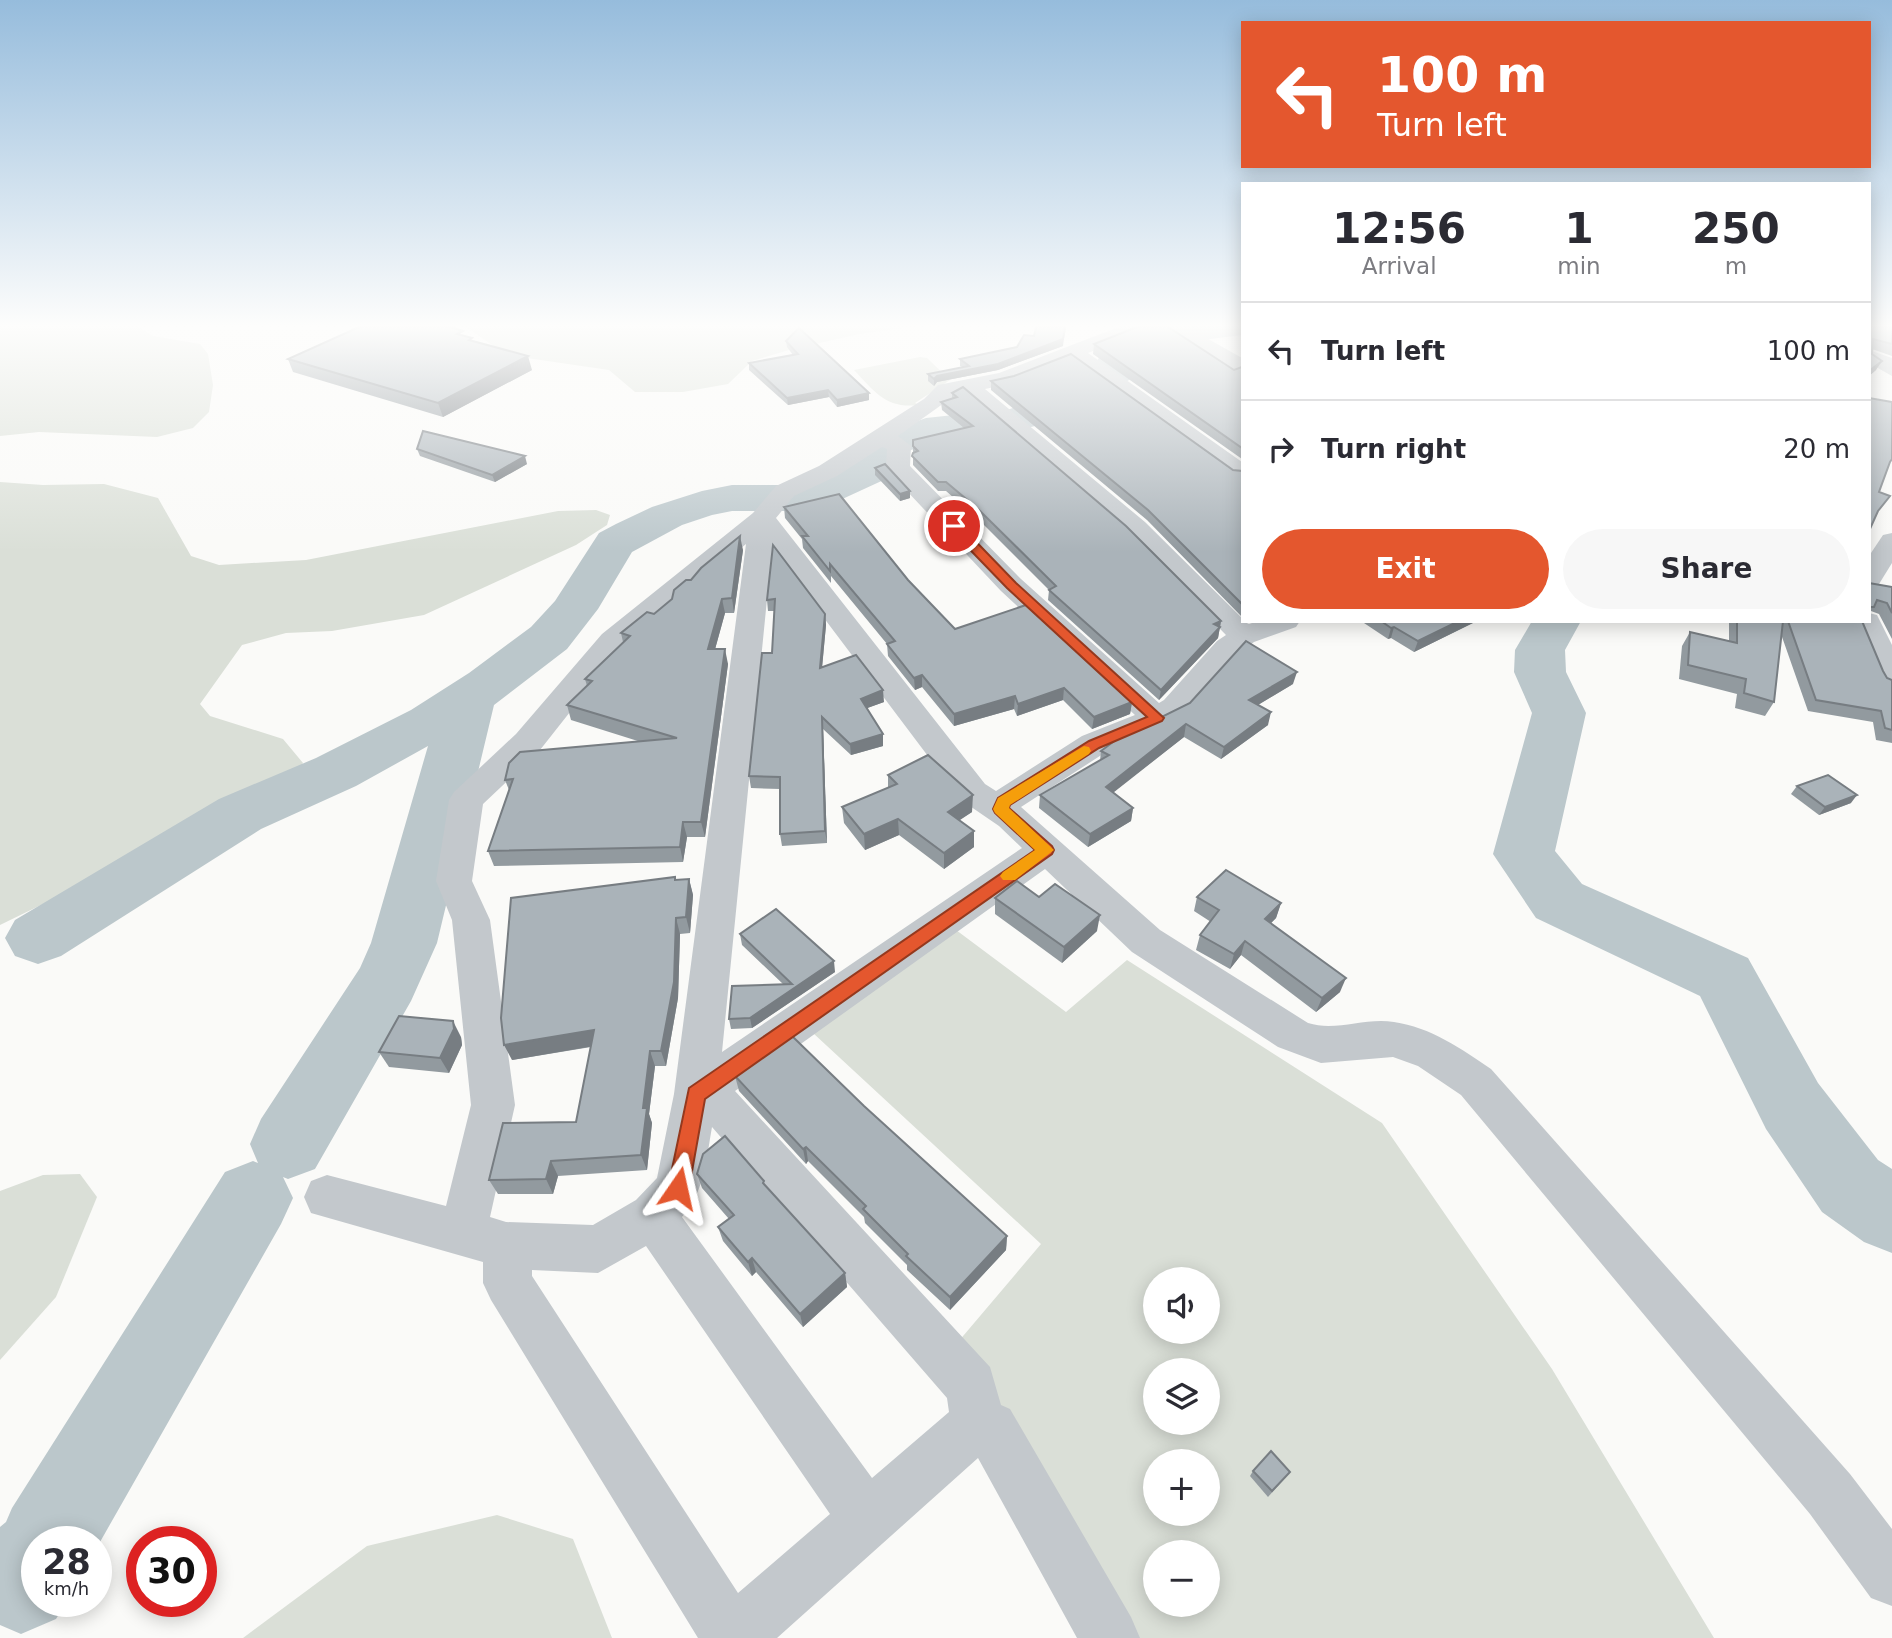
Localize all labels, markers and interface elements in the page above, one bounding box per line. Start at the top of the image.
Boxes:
text: 100 m [1377,47,1547,104]
icon: left [1262,49,1353,140]
text: Turn left [1377,106,1507,144]
text: 12:56 [1332,204,1466,253]
text: 1 [1564,204,1594,253]
text: 250 [1692,204,1780,253]
text: Arrival [1362,253,1437,279]
text: min [1557,253,1601,279]
text: m [1725,253,1747,279]
icon: left [1262,332,1300,370]
text: Turn left [1321,336,1445,366]
text: 100 m [1767,336,1850,366]
icon: right [1262,430,1300,468]
text: Turn right [1321,434,1466,464]
text: 20 m [1783,434,1850,464]
pin [924,496,984,556]
icon: arrive [935,507,973,545]
button: Exit [1262,529,1549,609]
button: Share [1563,529,1850,609]
position arrow [641,1151,715,1225]
map controls [1143,1267,1220,1617]
button: sound [1143,1267,1220,1344]
button: layers [1143,1358,1220,1435]
button: + [1143,1449,1220,1526]
speed limit sign: 30 [126,1526,217,1617]
button: − [1143,1540,1220,1617]
text: 28 [42,1542,91,1582]
text: km/h [44,1578,89,1599]

